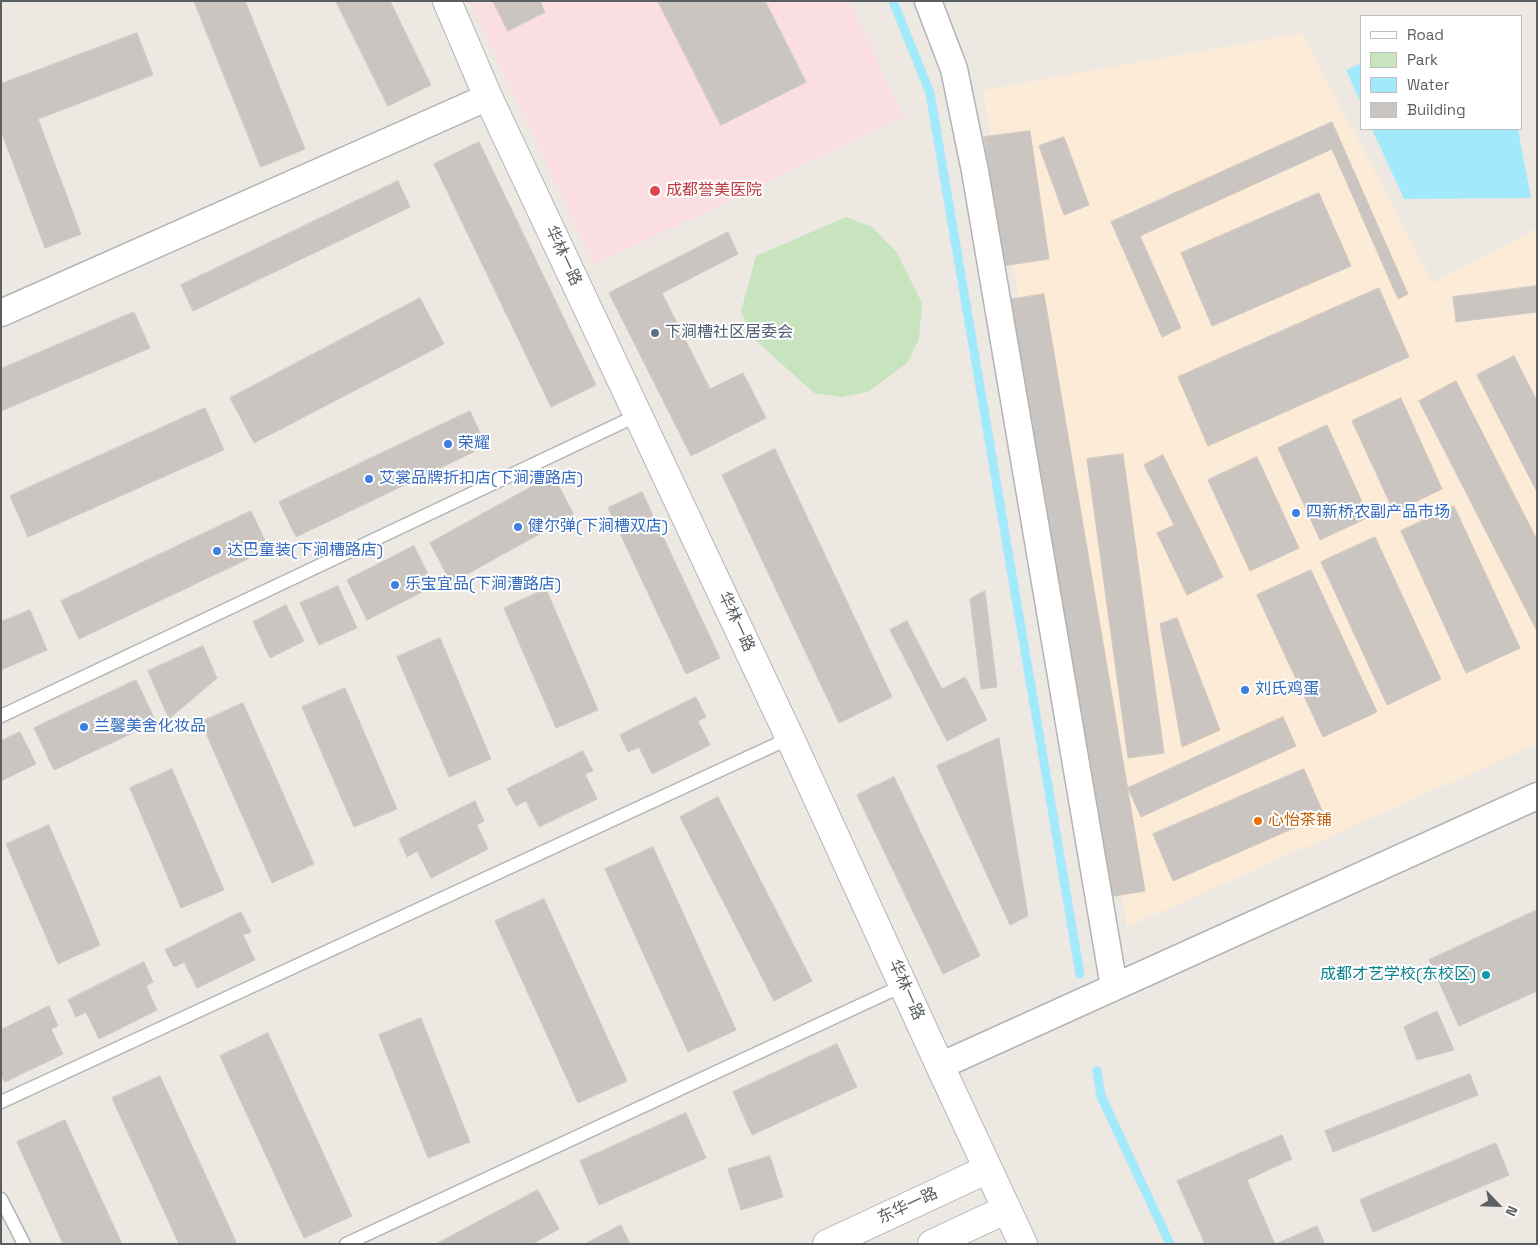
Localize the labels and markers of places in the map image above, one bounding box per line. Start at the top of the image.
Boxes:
place label: 成都誉美医院 [666,181,762,201]
marker: 成都誉美医院 [648,184,662,198]
place label: 下涧槽社区居委会 [665,323,793,343]
marker: 下涧槽社区居委会 [649,327,661,339]
place label: 荣耀 [458,434,490,454]
marker: 荣耀 [442,438,454,450]
place label: 艾裳品牌折扣店(下涧漕路店) [379,469,583,489]
marker: 艾裳品牌折扣店(下涧漕路店) [363,473,375,485]
place label: 四新桥农副产品市场 [1306,503,1450,523]
marker: 四新桥农副产品市场 [1290,507,1302,519]
place label: 健尔弹(下涧槽双店) [528,517,668,537]
marker: 健尔弹(下涧槽双店) [512,521,524,533]
place label: 达巴童装(下涧槽路店) [227,541,383,561]
marker: 达巴童装(下涧槽路店) [211,545,223,557]
place label: 乐宝宜品(下涧漕路店) [405,575,561,595]
marker: 乐宝宜品(下涧漕路店) [389,579,401,591]
place label: 刘氏鸡蛋 [1255,680,1319,700]
marker: 刘氏鸡蛋 [1239,684,1251,696]
place label: 兰馨美舍化妆品 [94,717,206,737]
marker: 兰馨美舍化妆品 [78,721,90,733]
place label: 心怡茶铺 [1268,811,1332,831]
marker: 心怡茶铺 [1252,815,1264,827]
place label: 成都才艺学校(东校区) [1320,965,1476,985]
marker: 成都才艺学校(东校区) [1480,969,1492,981]

